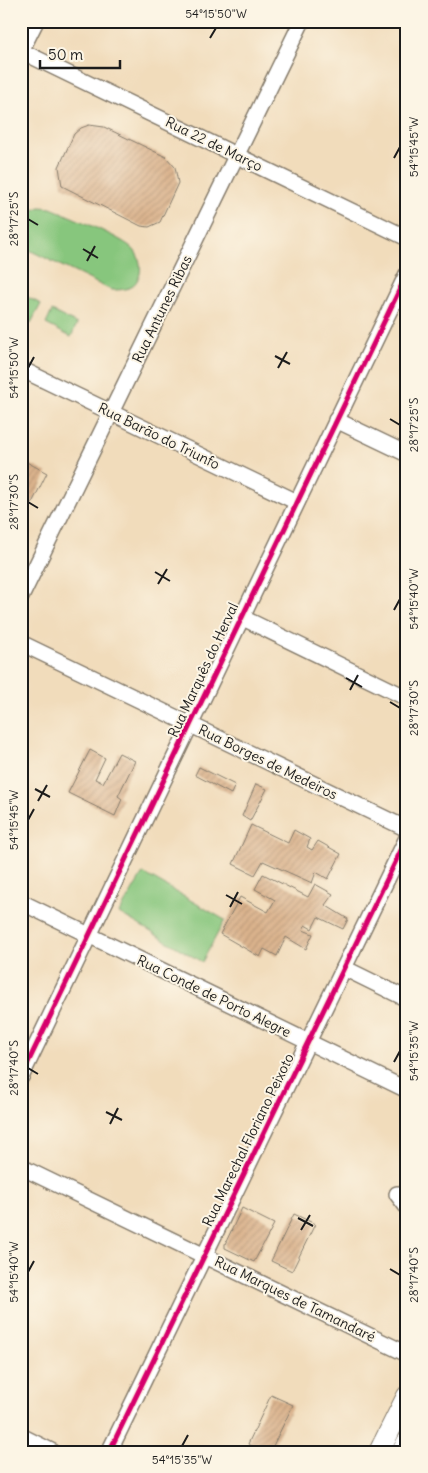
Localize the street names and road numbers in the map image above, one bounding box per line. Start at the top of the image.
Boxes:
street label: Rua 22 de Março [163,113,266,175]
street label: Rua Antunes Ribas [128,252,196,366]
street label: Rua Barão do Triunfo [95,399,223,473]
street label: Rua Marquês do Herval [164,600,242,740]
street label: Rua Borges de Medeiros [196,720,340,804]
street label: Rua Conde de Porto Alegre [134,951,294,1041]
street label: Rua Marechal Floriano Peixoto [198,1050,298,1230]
street label: Rua Marques de Tamandaré [211,1252,379,1346]

